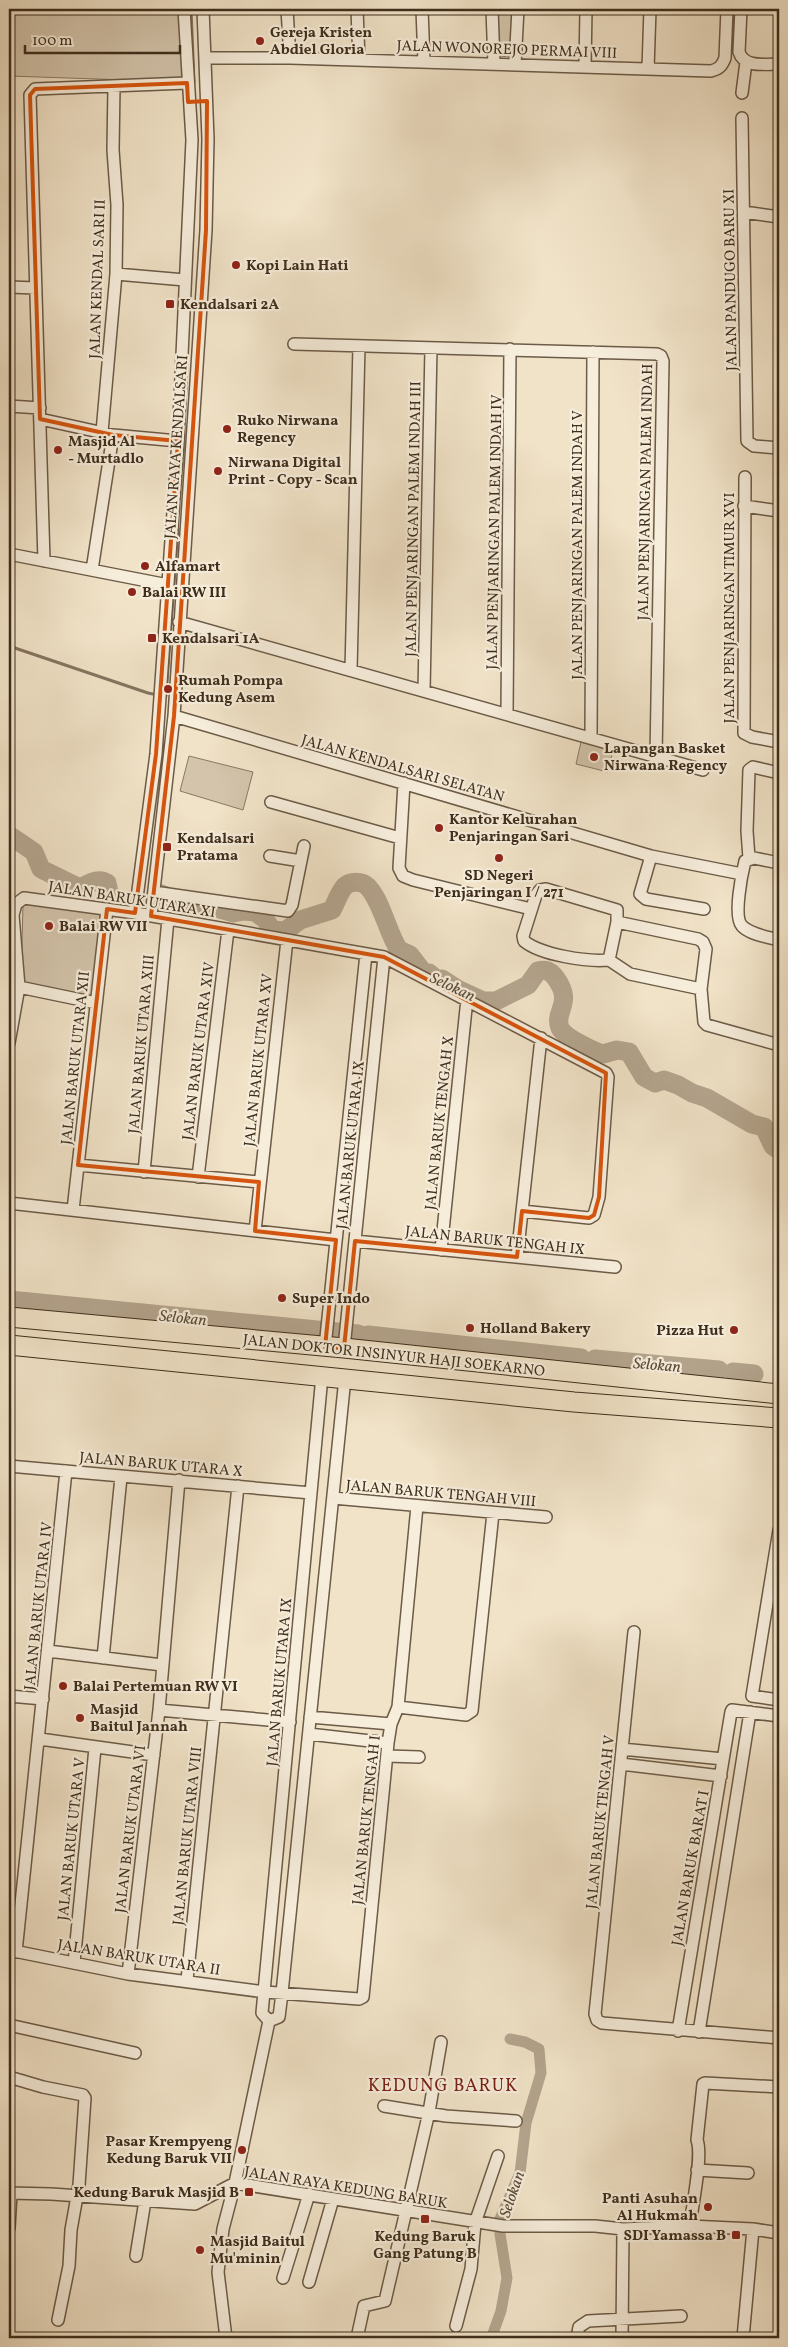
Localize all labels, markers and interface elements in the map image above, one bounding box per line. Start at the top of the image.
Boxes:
scale bar [25,22,180,54]
place label: Gereja Kristen Abdiel Gloria [270,23,372,61]
text: 100 m [32,31,72,52]
marker: Gereja Kristen Abdiel Gloria [254,35,266,47]
street label: JALAN WONOREJO PERMAI VIII [396,36,618,65]
street label: JALAN PANDUGO BARU XI [719,189,744,371]
street label: JALAN KENDAL SARI II [85,199,112,359]
place label: Kopi Lain Hati [246,256,348,277]
marker: Kopi Lain Hati [230,259,242,271]
place label: Kendalsari 2A [180,295,279,316]
marker: Kendalsari 2A [164,298,176,310]
street label: JALAN RAYA KENDALSARI [161,354,194,540]
street label: JALAN PENJARINGAN PALEM INDAH [634,364,659,621]
street label: JALAN PENJARINGAN PALEM INDAH III [402,381,427,657]
street label: JALAN PENJARINGAN PALEM INDAH IV [483,394,508,670]
street label: JALAN PENJARINGAN PALEM INDAH V [568,410,589,680]
place label: Ruko Nirwana Regency [237,411,338,449]
marker: Ruko Nirwana Regency [221,423,233,435]
place label: Masjid Al - Murtadlo [68,432,144,470]
marker: Masjid Al - Murtadlo [52,444,64,456]
place label: Nirwana Digital Print - Copy - Scan [228,453,358,491]
marker: Nirwana Digital Print - Copy - Scan [212,465,224,477]
street label: JALAN PENJARINGAN TIMUR XVI [720,492,741,724]
place label: Alfamart [155,557,221,578]
marker: Alfamart [139,560,151,572]
place label: Balai RW III [142,583,227,604]
marker: Balai RW III [126,586,138,598]
place label: Kendalsari 1A [162,629,260,650]
marker: Kendalsari 1A [146,632,158,644]
place label: Rumah Pompa Kedung Asem [178,671,283,709]
marker: Rumah Pompa Kedung Asem [162,683,174,695]
street label: JALAN KENDALSARI SELATAN [298,730,507,809]
place label: Lapangan Basket Nirwana Regency [604,739,728,777]
marker: Lapangan Basket Nirwana Regency [588,751,600,763]
place label: Kantor Kelurahan Penjaringan Sari [449,810,578,848]
marker: Kantor Kelurahan Penjaringan Sari [433,822,445,834]
place label: Kendalsari Pratama [177,829,255,867]
marker: Kendalsari Pratama [161,841,173,853]
marker: SD Negeri Penjaringan I / 271 [493,852,505,864]
place label: SD Negeri Penjaringan I / 271 [434,866,564,904]
street label: JALAN BARUK UTARA XI [47,877,217,924]
place label: Balai RW VII [59,917,148,938]
marker: Balai RW VII [43,920,55,932]
street label: JALAN BARUK UTARA XIII [124,954,161,1135]
street label: JALAN BARUK UTARA XIV [178,961,221,1142]
water label: Selokan [426,968,478,1008]
street label: JALAN BARUK UTARA XII [57,970,96,1146]
street label: JALAN BARUK UTARA XV [240,972,279,1148]
street label: JALAN BARUK TENGAH X [421,1035,460,1211]
street label: JALAN BARUK UTARA IX [332,1060,371,1230]
street label: JALAN BARUK TENGAH IX [404,1222,586,1261]
place label: Super Indo [292,1289,370,1310]
marker: Super Indo [276,1292,288,1304]
water label: Selokan [158,1306,208,1332]
place label: Holland Bakery [480,1319,591,1340]
place label: Pizza Hut [656,1321,724,1342]
marker: Holland Bakery [464,1322,476,1334]
marker: Pizza Hut [728,1324,740,1336]
street label: JALAN DOKTOR INSINYUR HAJI SOEKARNO [242,1330,546,1383]
water label: Selokan [632,1353,682,1379]
street label: JALAN BARUK UTARA X [78,1448,243,1483]
street label: JALAN BARUK TENGAH VIII [345,1476,537,1513]
street label: JALAN BARUK UTARA IV [20,1521,59,1692]
street label: JALAN BARUK UTARA IX [263,1597,298,1767]
place label: Balai Pertemuan RW VI [73,1677,238,1698]
marker: Balai Pertemuan RW VI [57,1680,69,1692]
place label: Masjid Baitul Jannah [90,1700,188,1738]
marker: Masjid Baitul Jannah [74,1712,86,1724]
street label: JALAN BARUK TENGAH I [348,1734,387,1906]
street label: JALAN BARUK TENGAH V [582,1734,621,1910]
street label: JALAN BARUK UTARA VI [111,1744,152,1914]
street label: JALAN BARUK UTARA VIII [169,1746,208,1927]
street label: JALAN BARUK UTARA V [53,1757,91,1922]
street label: JALAN BARUK BARAT I [667,1789,715,1948]
street label: JALAN BARUK UTARA II [56,1935,222,1982]
district label: KEDUNG BARUK [368,2074,518,2099]
place label: Pasar Krempyeng Kedung Baruk VII [106,2132,232,2170]
marker: Pasar Krempyeng Kedung Baruk VII [236,2144,248,2156]
street label: JALAN RAYA KEDUNG BARUK [243,2162,449,2215]
water label: Selokan [495,2168,531,2221]
place label: Kedung Baruk Masjid B [73,2183,239,2204]
marker: Kedung Baruk Masjid B [243,2186,255,2198]
place label: Panti Asuhan Al Hukmah [602,2189,698,2227]
marker: Panti Asuhan Al Hukmah [702,2201,714,2213]
marker: Kedung Baruk Gang Patung B [419,2213,431,2225]
place label: SDI Yamassa B [624,2226,726,2247]
place label: Kedung Baruk Gang Patung B [373,2227,477,2265]
marker: SDI Yamassa B [730,2229,742,2241]
place label: Masjid Baitul Mu'minin [210,2232,305,2270]
marker: Masjid Baitul Mu'minin [194,2244,206,2256]

